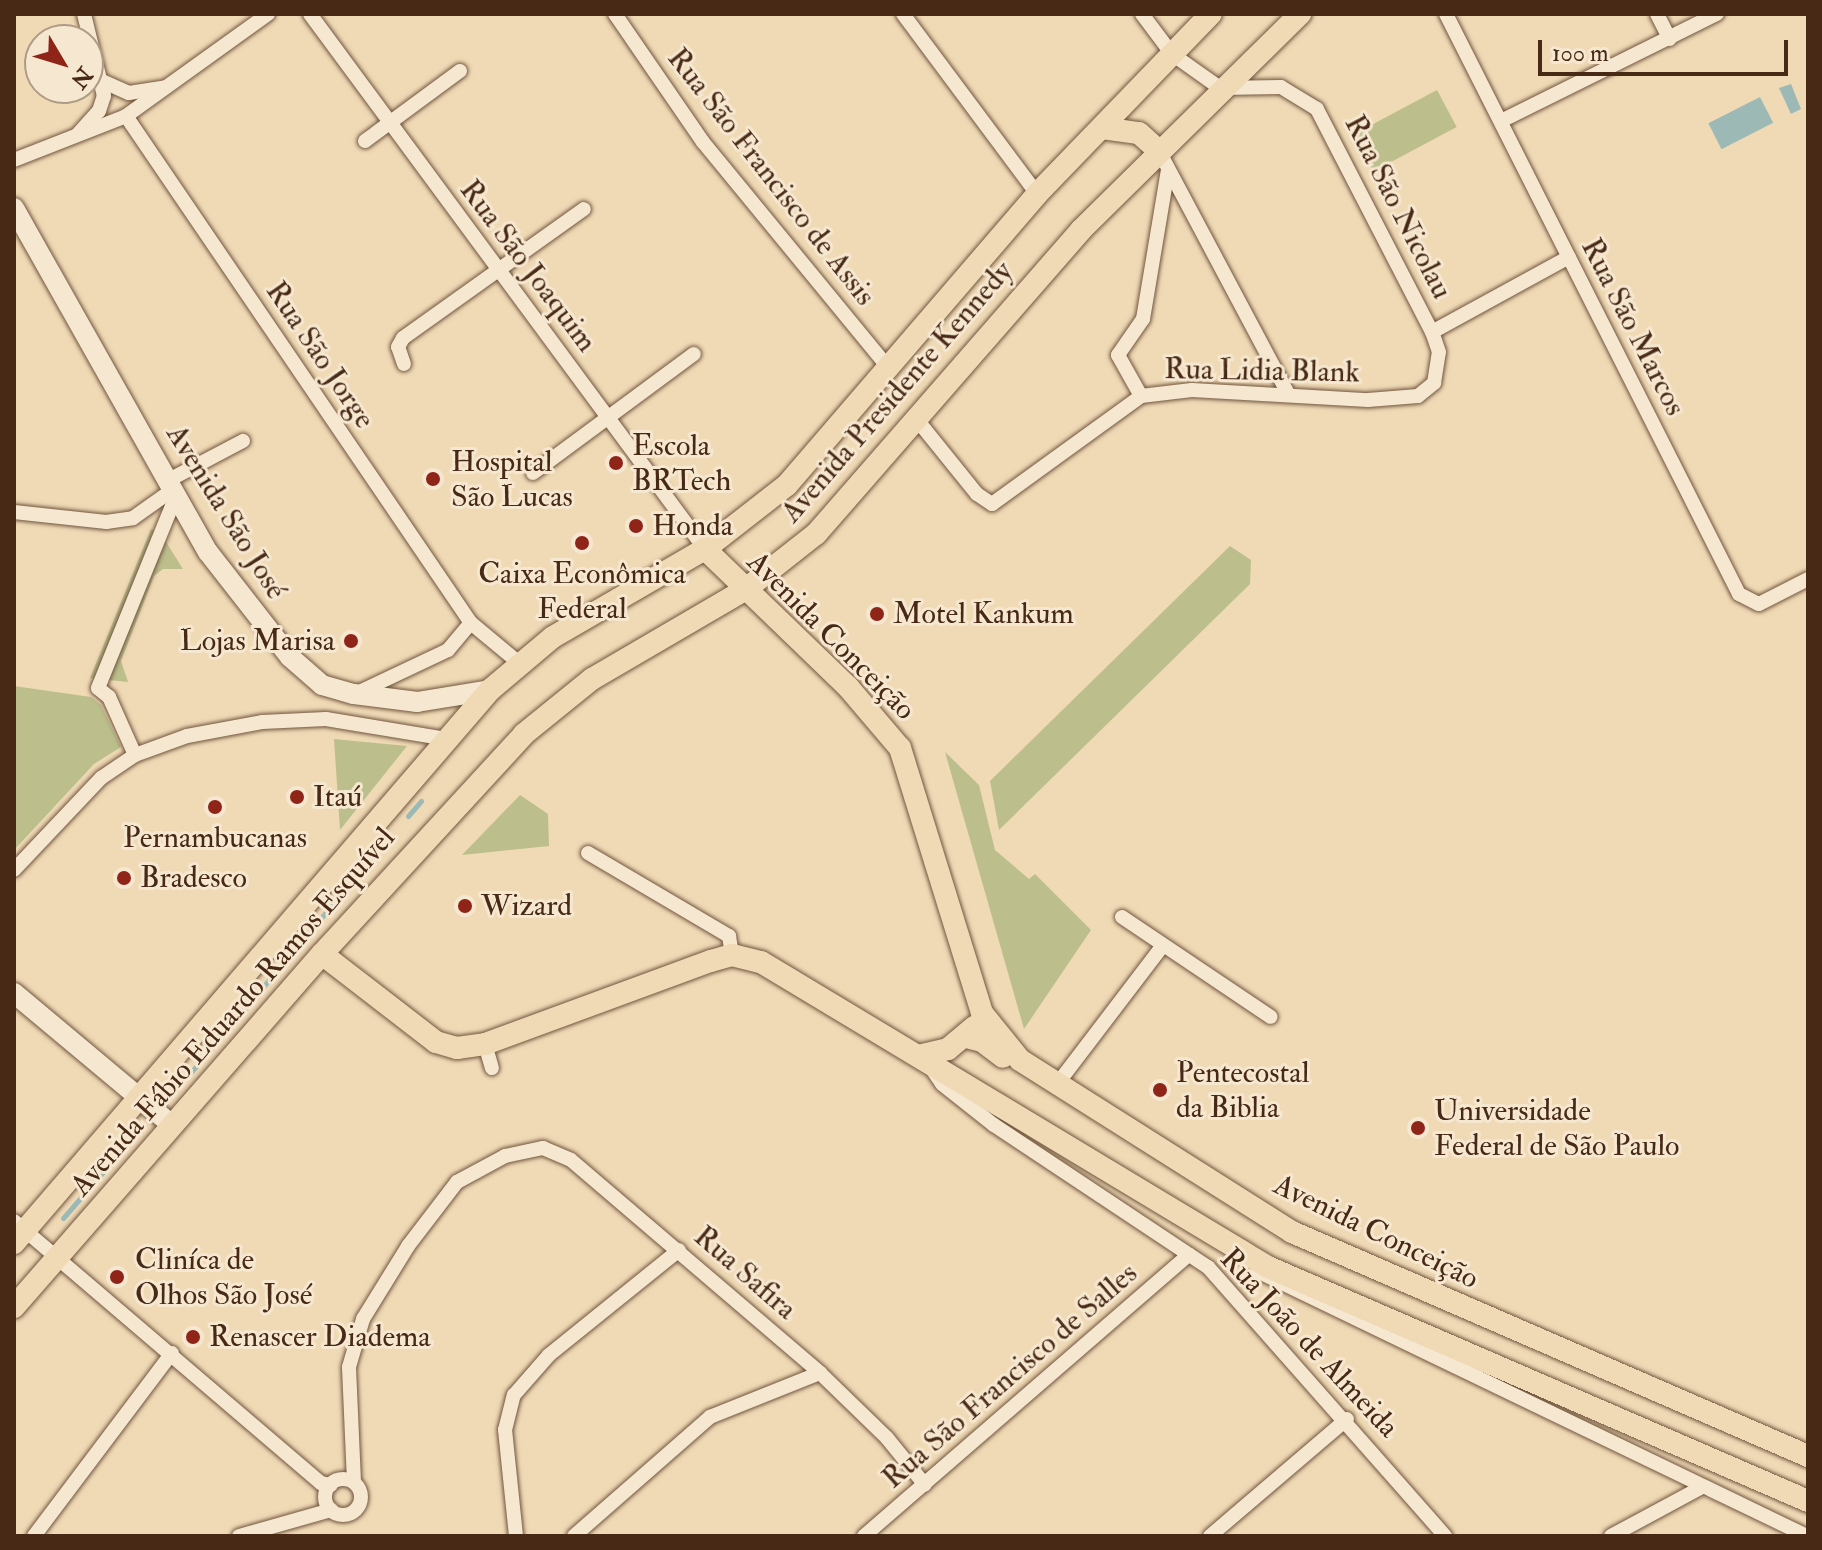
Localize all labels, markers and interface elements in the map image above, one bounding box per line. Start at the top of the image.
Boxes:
north arrow [24,24,104,104]
scale bar [1542,24,1792,74]
text: 100 m [1552,38,1609,69]
street label: Rua São Francisco de Assis [659,41,883,313]
text: N [64,61,98,94]
street label: Rua São Nicolau [1336,109,1460,305]
street label: Rua São Joaquim [452,173,604,359]
street label: Rua São Marcos [1573,232,1693,422]
street label: Avenida Presidente Kennedy [774,254,1020,530]
street label: Rua São Jorge [258,275,382,435]
street label: Rua Lidia Blank [1164,351,1360,391]
street label: Avenida São José [158,418,294,606]
place label: Escola BRTech [632,428,731,498]
place label: Hospital São Lucas [451,444,573,514]
marker: Escola BRTech [607,454,625,472]
marker: Hospital São Lucas [422,468,444,490]
place label: Honda [652,508,733,544]
marker: Honda [627,517,645,535]
marker: Caixa Econômica Federal [573,534,591,552]
street label: Avenida Conceição [739,544,923,728]
place label: Caixa Econômica Federal [478,556,686,626]
place label: Motel Kankum [893,596,1074,632]
marker: Motel Kankum [868,605,886,623]
place label: Lojas Marisa [180,623,335,659]
marker: Lojas Marisa [342,632,360,650]
place label: Itaú [313,779,362,815]
marker: Itaú [288,788,306,806]
marker: Pernambucanas [206,798,224,816]
street label: Avenida Fábio Eduardo Ramos Esquível [63,820,403,1204]
place label: Pernambucanas [123,820,307,856]
place label: Bradesco [140,860,247,896]
marker: Bradesco [115,869,133,887]
place label: Wizard [481,888,572,924]
marker: Wizard [456,897,474,915]
place label: Pentecostal da Biblia [1176,1055,1309,1126]
marker: Pentecostal da Biblia [1151,1081,1169,1099]
place label: Universidade Federal de São Paulo [1434,1093,1680,1164]
marker: Universidade Federal de São Paulo [1409,1119,1427,1137]
street label: Avenida Conceição [1268,1167,1484,1297]
street label: Rua Safira [686,1219,804,1327]
street label: Rua João de Almeida [1212,1241,1406,1445]
place label: Cliníca de Olhos São José [135,1242,312,1312]
street label: Rua São Francisco de Salles [875,1256,1145,1496]
marker: Cliníca de Olhos São José [106,1266,128,1288]
place label: Renascer Diadema [209,1319,431,1355]
marker: Renascer Diadema [184,1328,202,1346]

